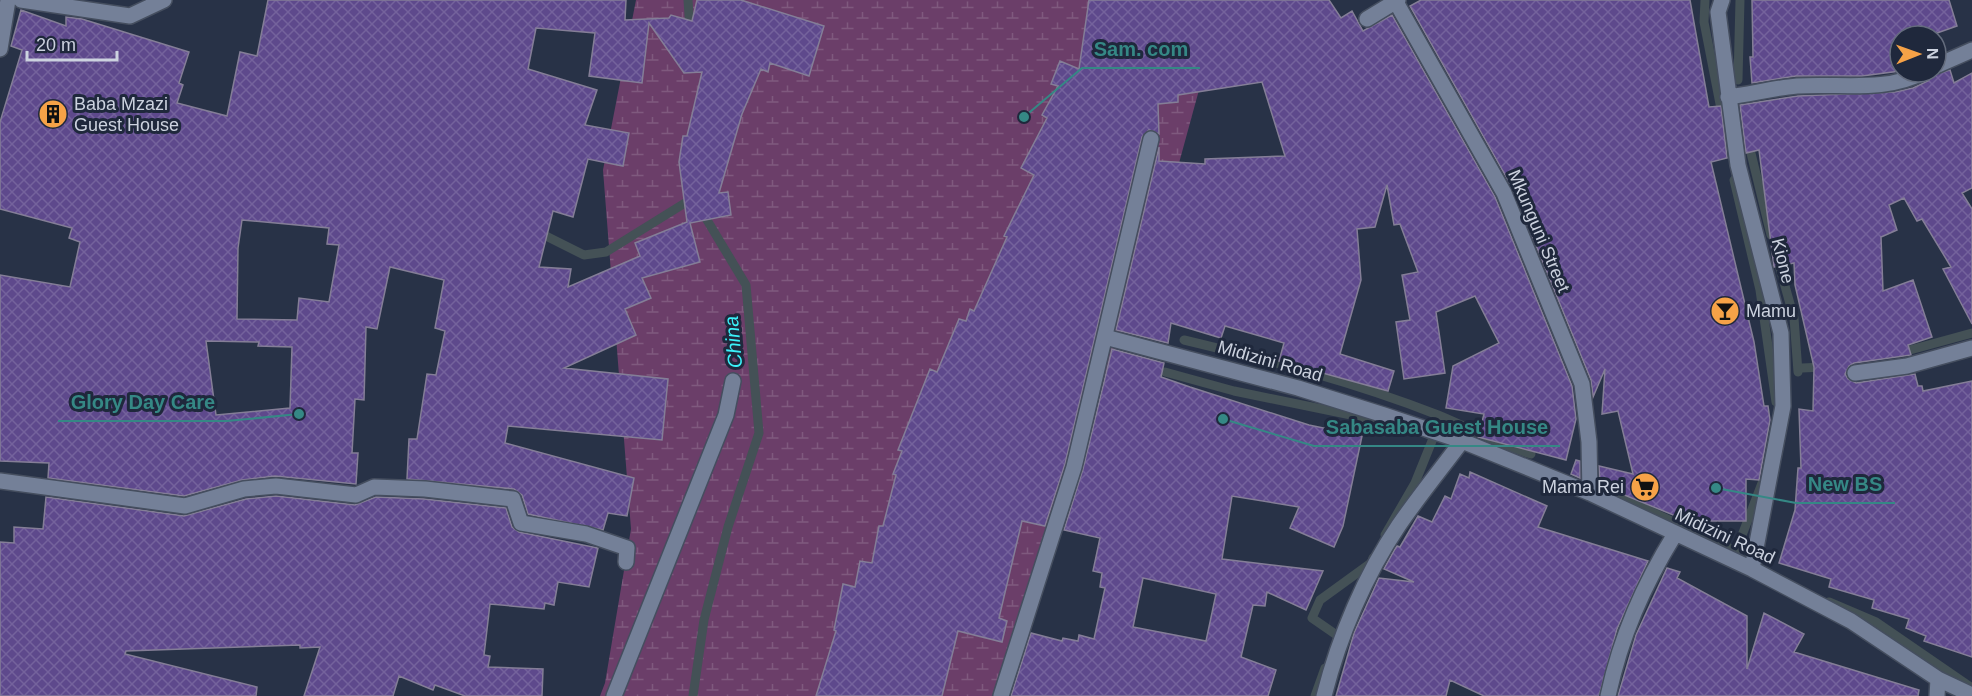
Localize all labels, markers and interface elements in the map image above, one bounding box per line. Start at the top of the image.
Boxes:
scale bar [27,24,117,62]
north arrow [1888,24,1948,84]
callout: Sam. com [1082,30,1200,68]
text: 20 m [36,35,76,55]
text: Sam. com [1094,38,1188,60]
text: N [1924,48,1941,60]
place label: Baba Mzazi Guest House [74,94,179,135]
building icon: Baba Mzazi Guest House [37,98,69,130]
street label: Mkunguni Street [1504,167,1574,295]
street label: Kione [1768,236,1798,286]
bar icon: Mamu [1709,295,1741,327]
place label: Mamu [1746,301,1796,321]
water label: China [720,315,746,369]
street label: Midizini Road [1215,336,1325,386]
callout: Glory Day Care [58,383,227,421]
text: Glory Day Care [71,391,215,413]
callout: Sabasaba Guest House [1314,408,1560,446]
text: Sabasaba Guest House [1326,416,1548,438]
callout: New BS [1796,465,1895,503]
supermarket icon: Mama Rei [1629,471,1661,503]
text: New BS [1808,473,1882,495]
place label: Mama Rei [1542,477,1624,497]
street label: Midizini Road [1672,504,1778,568]

